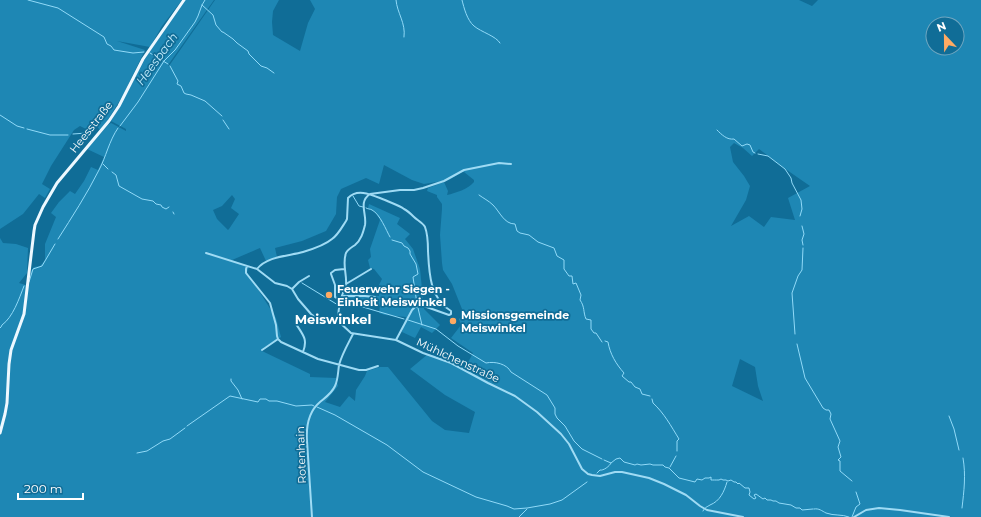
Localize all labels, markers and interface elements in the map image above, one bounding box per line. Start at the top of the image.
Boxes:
north arrow [925,16,965,56]
text: N [935,19,948,35]
water label: Heesbach [133,30,181,88]
street label: Heesstraße [66,98,116,156]
place label: Feuerwehr Siegen - Einheit Meiswinkel [337,282,450,309]
marker: Feuerwehr Siegen - Einheit Meiswinkel [324,290,334,300]
place label: Missionsgemeinde Meiswinkel [461,308,569,335]
district label: Meiswinkel [295,311,371,327]
marker: Missionsgemeinde Meiswinkel [448,316,458,326]
street label: Mühlchenstraße [414,335,502,386]
street label: Rotenhain [293,426,309,484]
scale bar [18,475,83,501]
text: 200 m [24,481,63,496]

